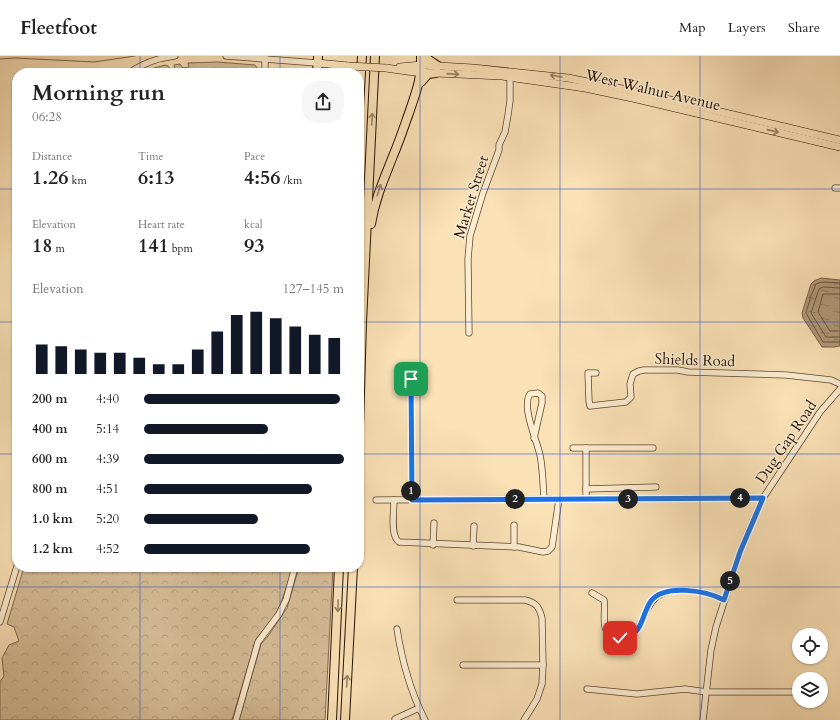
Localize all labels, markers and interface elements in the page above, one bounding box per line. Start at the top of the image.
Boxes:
text: Fleetfoot [20,15,97,41]
text: Map [679,18,706,37]
text: Layers [728,18,766,37]
text: Share [788,18,820,37]
street label: West Walnut Avenue [582,64,723,115]
one-way arrow [446,70,459,77]
one-way arrow [550,72,563,80]
text: Morning run [32,78,165,108]
button: share [302,81,344,123]
text: 06:28 [32,108,62,126]
one-way arrow [368,113,375,126]
one-way arrow [766,128,779,136]
text: Distance [32,149,72,164]
text: Time [138,149,163,164]
text: Pace [244,149,265,164]
street label: Market Street [449,153,493,241]
text: 1.26 [32,164,69,191]
text: 6:13 [138,164,175,191]
text: 4:56 [244,164,281,191]
text: km [69,173,87,188]
text: /km [281,173,302,188]
one-way arrow [376,184,383,197]
text: Elevation [32,217,76,232]
text: Heart rate [138,217,185,232]
text: kcal [244,217,262,232]
text: 18 [32,232,53,259]
text: 141 [138,232,169,259]
text: 93 [244,232,265,259]
text: m [53,241,65,256]
text: bpm [169,241,193,256]
text: Elevation [32,280,84,298]
text: 127–145 m [282,280,344,298]
street label: Shields Road [654,349,736,371]
pin [394,362,428,396]
icon: arrive [400,368,422,390]
text: 200 m [32,390,67,408]
text: 4:40 [96,390,119,408]
street label: Dug Gap Road [751,397,821,487]
text: 400 m [32,420,67,438]
text: 5:14 [96,420,119,438]
text: 600 m [32,450,67,468]
text: 4:39 [96,450,119,468]
text: 800 m [32,480,67,498]
text: 4:51 [96,480,119,498]
pin: 1 [401,481,421,501]
text: 1 [408,483,414,498]
pin: 4 [730,488,750,508]
pin: 2 [505,489,525,509]
pin: 3 [618,489,638,509]
text: 4 [737,490,743,505]
text: 2 [512,491,518,506]
text: 3 [625,491,631,506]
text: 1.0 km [32,510,73,528]
text: 5:20 [96,510,119,528]
text: 1.2 km [32,540,73,558]
text: 4:52 [96,540,119,558]
pin: 5 [720,571,740,591]
text: 5 [727,573,733,588]
one-way arrow [334,599,341,612]
pin [603,621,637,655]
icon: check [609,627,631,649]
map controls [792,628,828,708]
button: locate [792,628,828,664]
button: layers [792,672,828,708]
one-way arrow [343,675,351,688]

